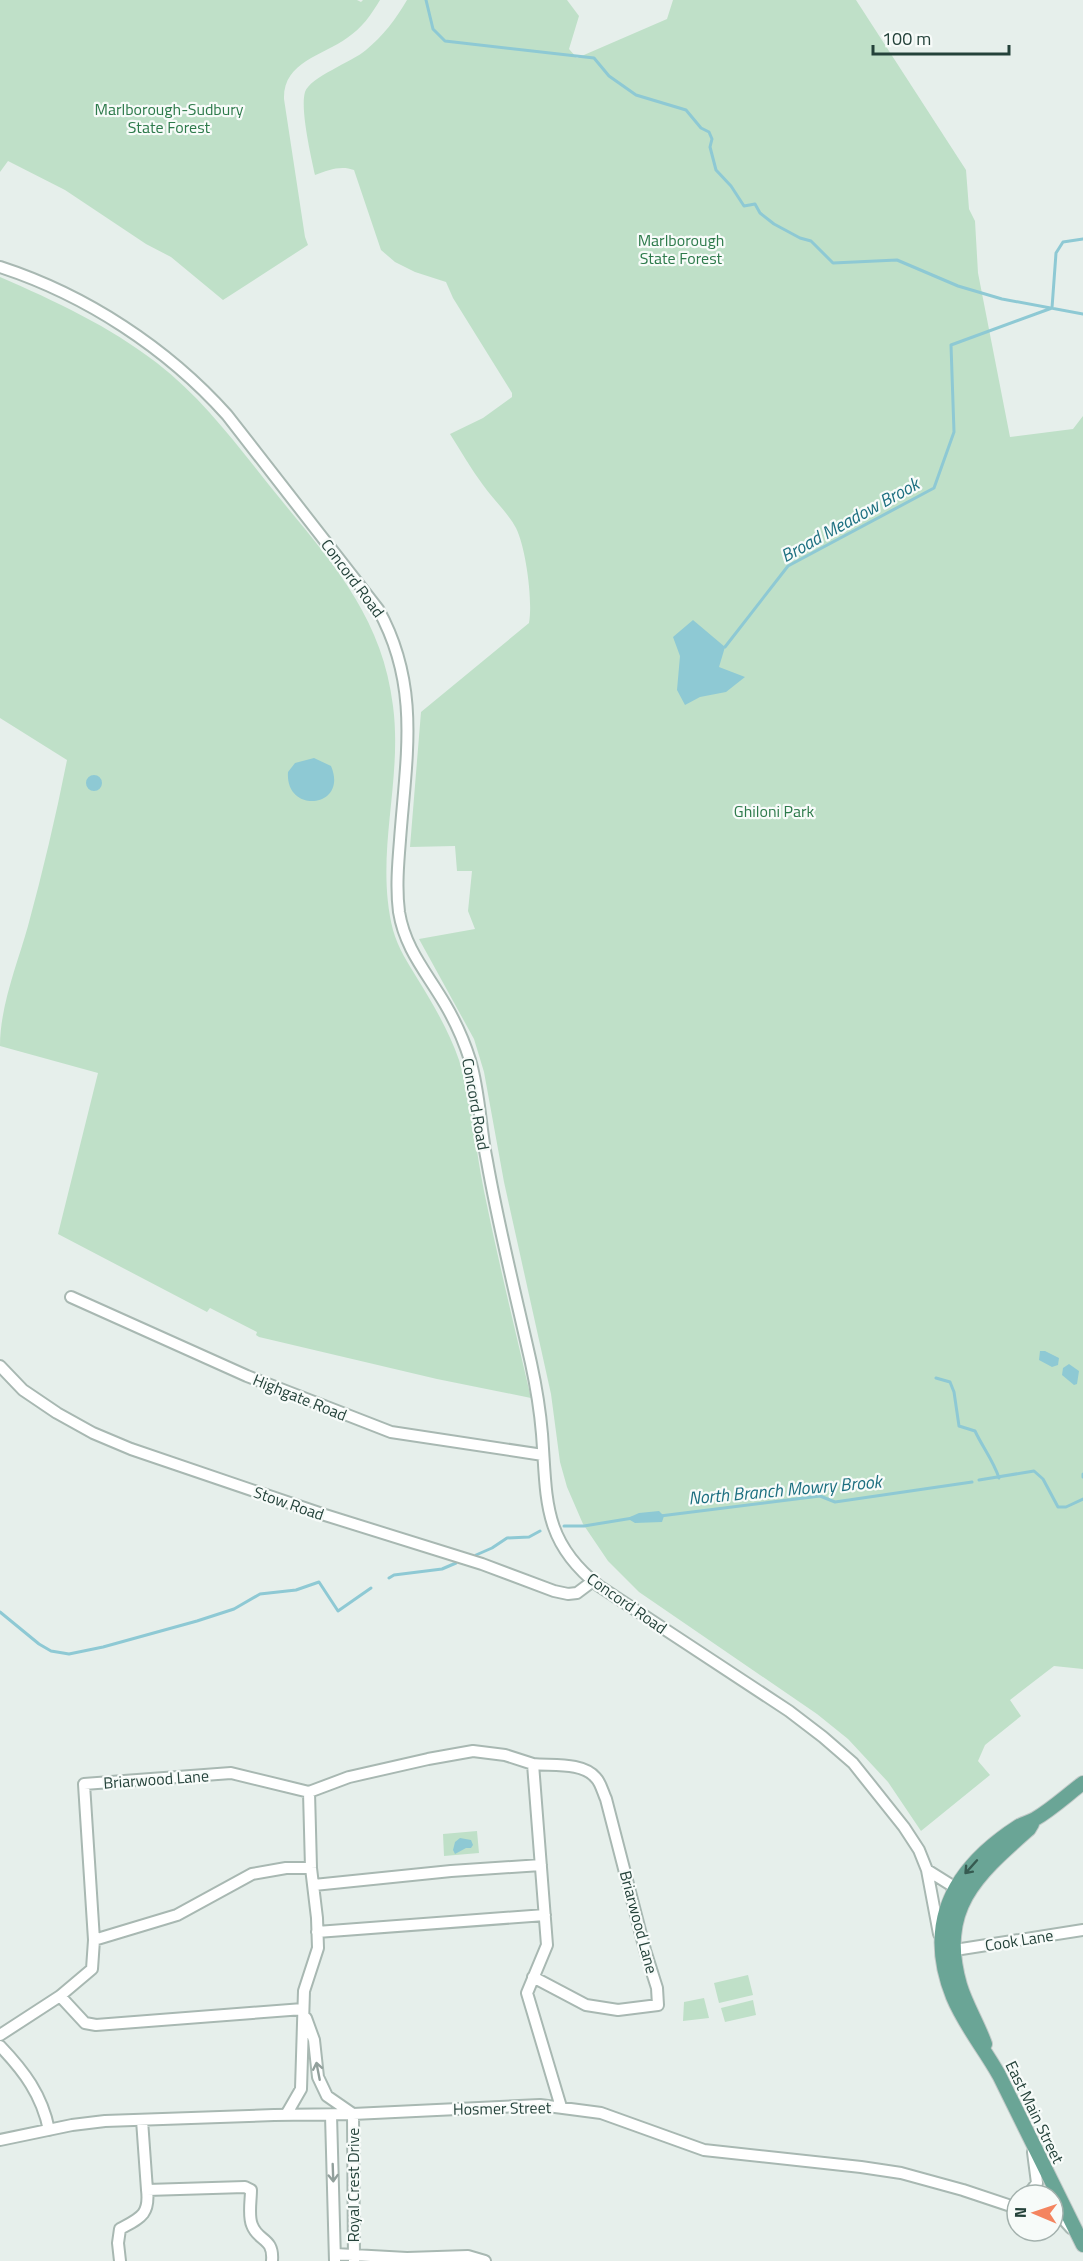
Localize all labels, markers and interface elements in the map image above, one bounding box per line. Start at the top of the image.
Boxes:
scale bar [873,18,1010,56]
text: 100 m [882,25,931,52]
park label: Marlborough-Sudbury State Forest [94,97,244,139]
park label: Marlborough State Forest [638,228,724,270]
water label: Broad Meadow Brook [776,469,926,569]
street label: Concord Road [315,534,391,622]
park label: Ghiloni Park [734,799,815,823]
street label: Concord Road [456,1056,496,1152]
street label: Highgate Road [250,1367,350,1427]
water label: North Branch Mowry Brook [687,1467,885,1511]
street label: Stow Road [251,1480,327,1526]
street label: Concord Road [582,1567,672,1639]
street label: Briarwood Lane [102,1763,210,1795]
one-way arrow [964,1859,978,1874]
street label: Briarwood Lane [614,1868,664,1976]
street label: Cook Lane [983,1923,1055,1957]
street label: East Main Street [1000,2057,1070,2168]
one-way arrow [312,2062,323,2082]
street label: Hosmer Street [453,2095,552,2121]
street label: Royal Crest Drive [341,2128,365,2242]
one-way arrow [327,2163,338,2183]
north arrow [1005,2183,1065,2243]
text: N [1008,2207,1032,2218]

